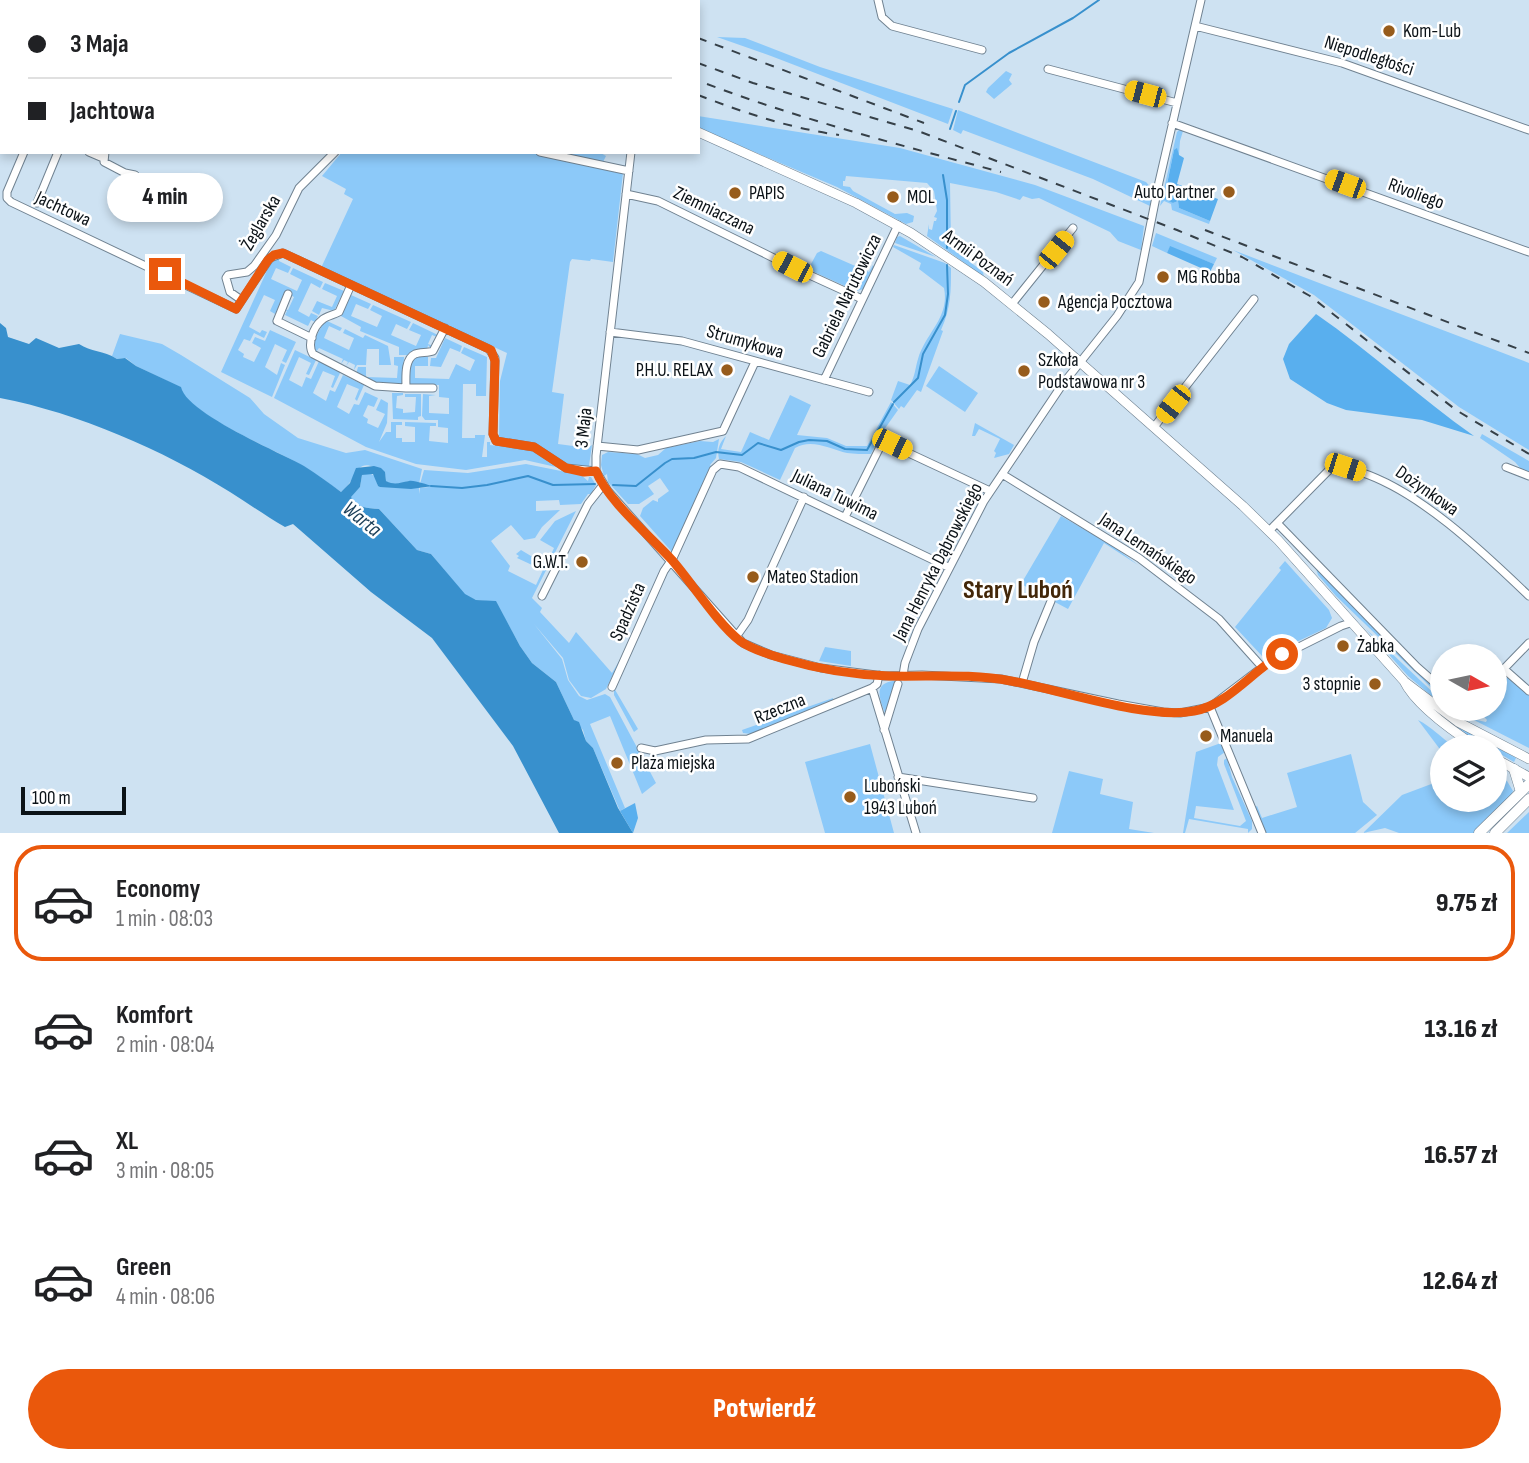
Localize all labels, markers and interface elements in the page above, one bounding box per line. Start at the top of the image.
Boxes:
place label: Kom-Lub [1403,20,1461,43]
marker: Kom-Lub [1381,23,1397,39]
text: 3 Maja [70,29,129,60]
street label: Niepodległości [1321,31,1417,81]
car [1122,78,1169,110]
text: Jachtowa [70,96,155,127]
car [1322,167,1369,201]
callout: 4 min [107,173,223,222]
street label: Rivoliego [1385,173,1447,215]
place label: Auto Partner [1134,181,1216,204]
street label: Ziemniaczana [670,182,758,240]
place label: PAPIS [749,182,785,205]
text: 4 min [142,183,188,211]
marker: Auto Partner [1221,184,1237,200]
marker: PAPIS [727,185,743,201]
street label: Jachtowa [31,186,94,232]
place label: MOL [907,186,935,209]
marker: MOL [885,189,901,205]
street label: Żeglarska [236,191,286,255]
street label: Armii Poznań [937,224,1018,292]
car [1035,227,1078,273]
street label: Gabriela Narutowicza [807,230,887,362]
car [769,248,816,286]
route end [149,258,181,290]
place label: MG Robba [1177,266,1240,289]
marker: MG Robba [1155,269,1171,285]
place label: Agencja Pocztowa [1057,291,1172,314]
marker: Agencja Pocztowa [1036,294,1052,310]
street label: Strumykowa [704,320,786,364]
place label: Szkoła Podstawowa nr 3 [1038,349,1145,394]
place label: P.H.U. RELAX [636,359,713,382]
marker: P.H.U. RELAX [719,362,735,378]
marker: Szkoła Podstawowa nr 3 [1016,363,1032,379]
car [1152,381,1195,427]
street label: 3 Maja [570,407,598,449]
car [869,425,916,463]
car [1322,451,1369,483]
street label: Dożynkowa [1391,461,1463,521]
street label: Juliana Tuwima [787,464,882,526]
street label: Jana Henryka Dąbrowskiego [888,479,988,646]
water label: Warta [338,496,387,542]
street label: Jana Lemańskiego [1094,507,1201,590]
place label: G.W.T. [533,551,568,574]
marker: G.W.T. [574,554,590,570]
place label: Mateo Stadion [767,566,858,589]
marker: Mateo Stadion [745,569,761,585]
district label: Stary Luboń [963,575,1073,606]
street label: Spadzista [605,579,651,645]
place label: Żabka [1357,635,1394,658]
route start [1266,638,1298,670]
marker: Żabka [1335,638,1351,654]
north arrow [1430,644,1507,721]
map controls [1430,644,1507,812]
place label: 3 stopnie [1302,673,1361,696]
marker: 3 stopnie [1367,676,1383,692]
street label: Rzeczna [751,688,809,730]
place label: Manuela [1220,725,1273,748]
marker: Manuela [1198,728,1214,744]
button: layers [1430,735,1507,812]
place label: Plaża miejska [631,752,715,775]
marker: Plaża miejska [609,755,625,771]
place label: Luboński 1943 Luboń [864,775,937,820]
scale bar [21,784,126,816]
text: 100 m [32,787,71,810]
marker: Luboński 1943 Luboń [842,789,858,805]
icon: car [32,872,95,935]
text: Economy [116,874,200,905]
text: 9.75 zł [1436,888,1497,919]
text: 1 min · 08:03 [116,905,213,933]
icon: car [32,998,95,1061]
text: Komfort [116,1000,193,1031]
text: 13.16 zł [1425,1014,1497,1045]
text: 2 min · 08:04 [116,1031,214,1059]
icon: car [32,1124,95,1187]
text: XL [116,1126,138,1157]
text: 16.57 zł [1424,1140,1497,1171]
text: 3 min · 08:05 [116,1157,214,1185]
icon: car [32,1250,95,1313]
text: Green [116,1252,171,1283]
text: 12.64 zł [1423,1266,1497,1297]
text: 4 min · 08:06 [116,1283,215,1311]
button: Potwierdź [28,1369,1501,1449]

